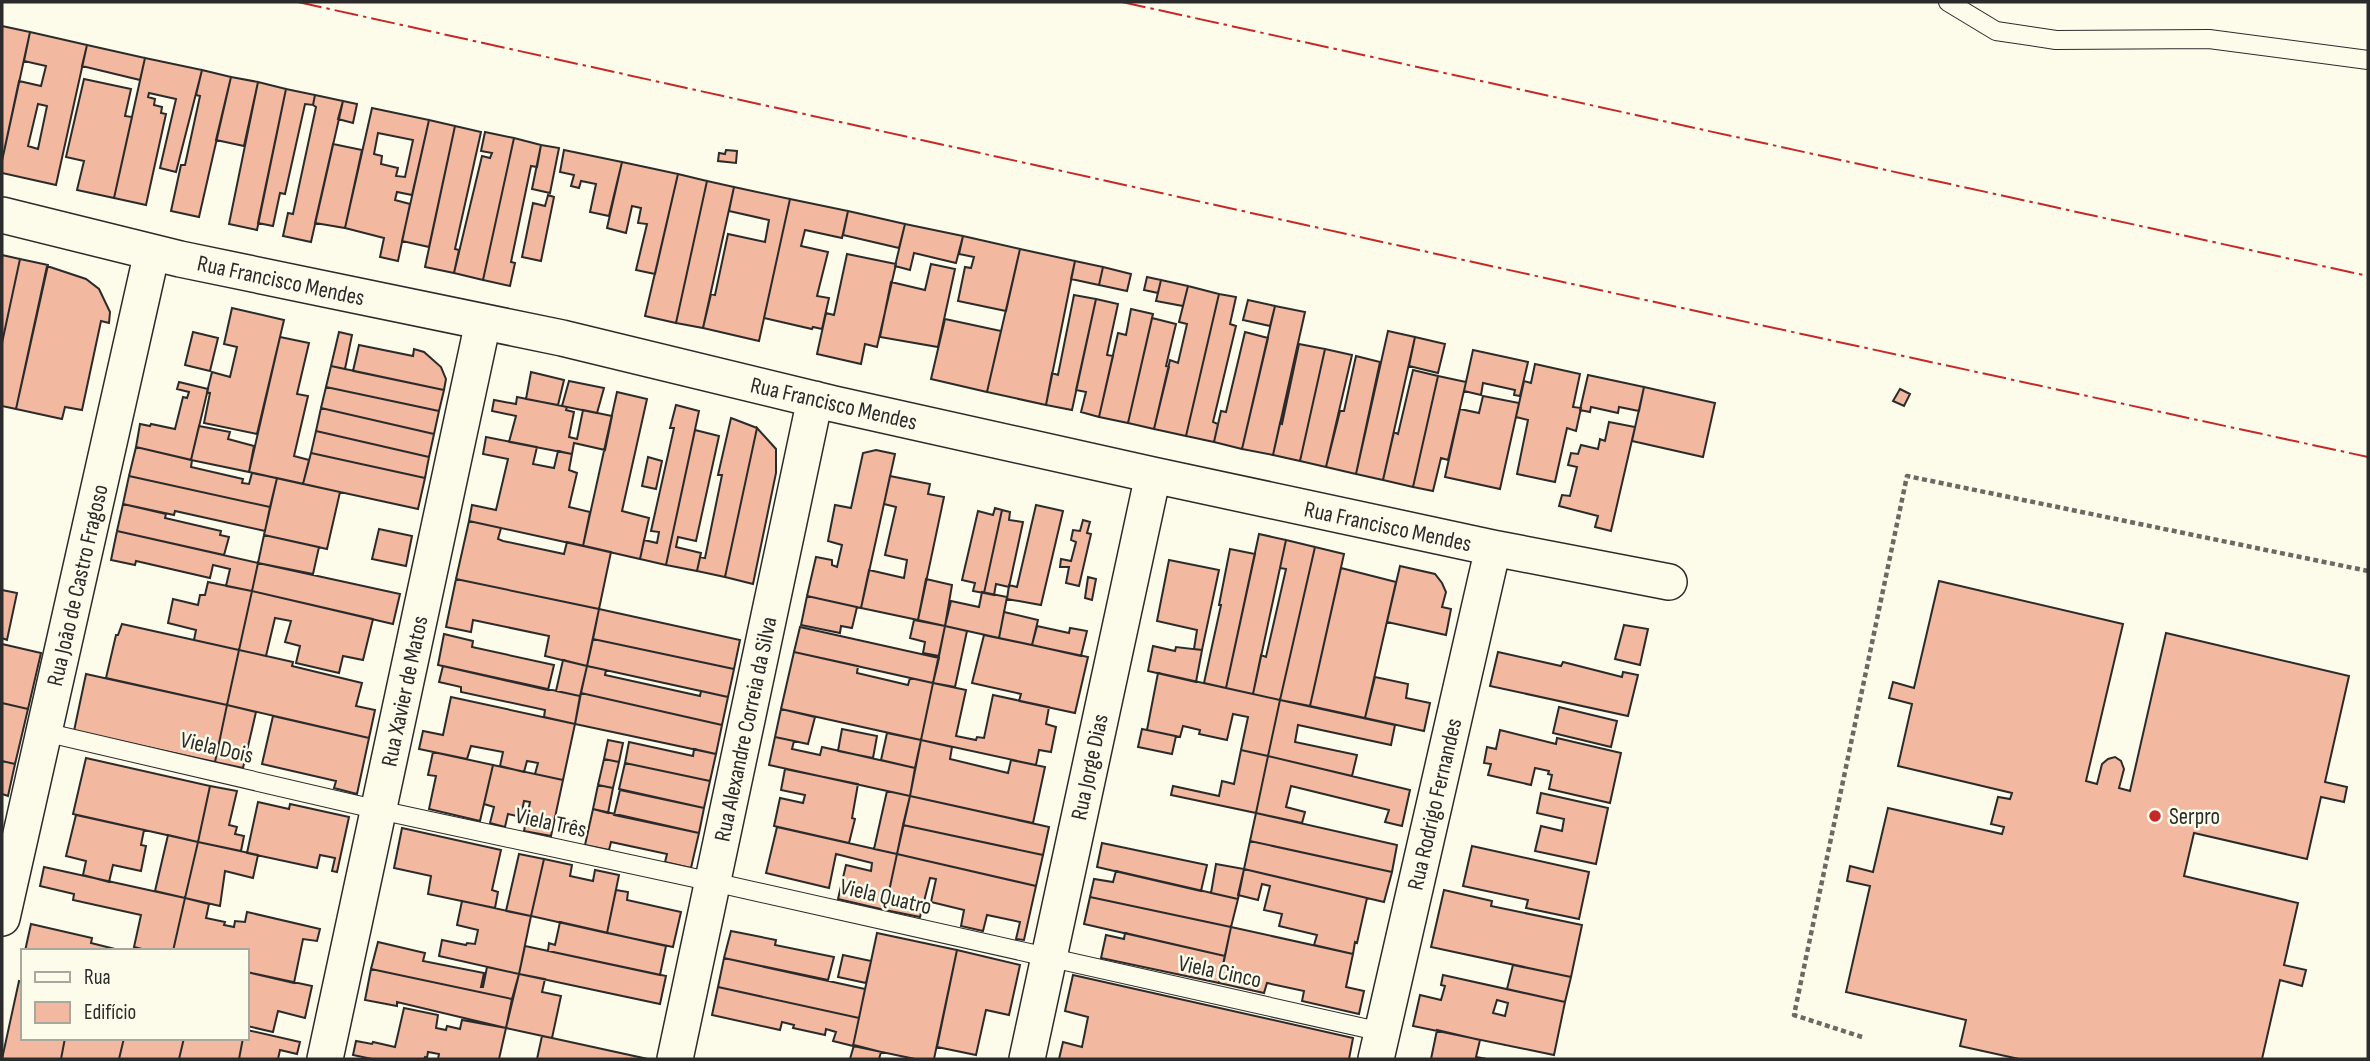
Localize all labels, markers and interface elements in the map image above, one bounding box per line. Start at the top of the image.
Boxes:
street label: Rua Francisco Mendes [195,250,367,312]
street label: Rua Francisco Mendes [748,371,920,437]
street label: Rua João de Castro Fragoso [41,482,115,689]
street label: Rua Francisco Mendes [1302,496,1474,558]
street label: Rua Xavier de Matos [375,613,435,769]
street label: Rua Alexandre Correia da Silva [708,614,784,844]
street label: Rua Jorge Dias [1065,712,1115,823]
street label: Rua Rodrigo Fernandes [1402,716,1468,893]
street label: Viela Dois [178,726,256,770]
street label: Viela Três [513,802,589,844]
place label: Serpro [2169,803,2220,831]
marker: Serpro [2147,808,2163,824]
street label: Viela Quatro [837,873,934,921]
legend [21,949,248,1040]
street label: Viela Cinco [1176,949,1264,994]
text: Rua [84,965,111,990]
text: Edifício [84,1000,136,1025]

